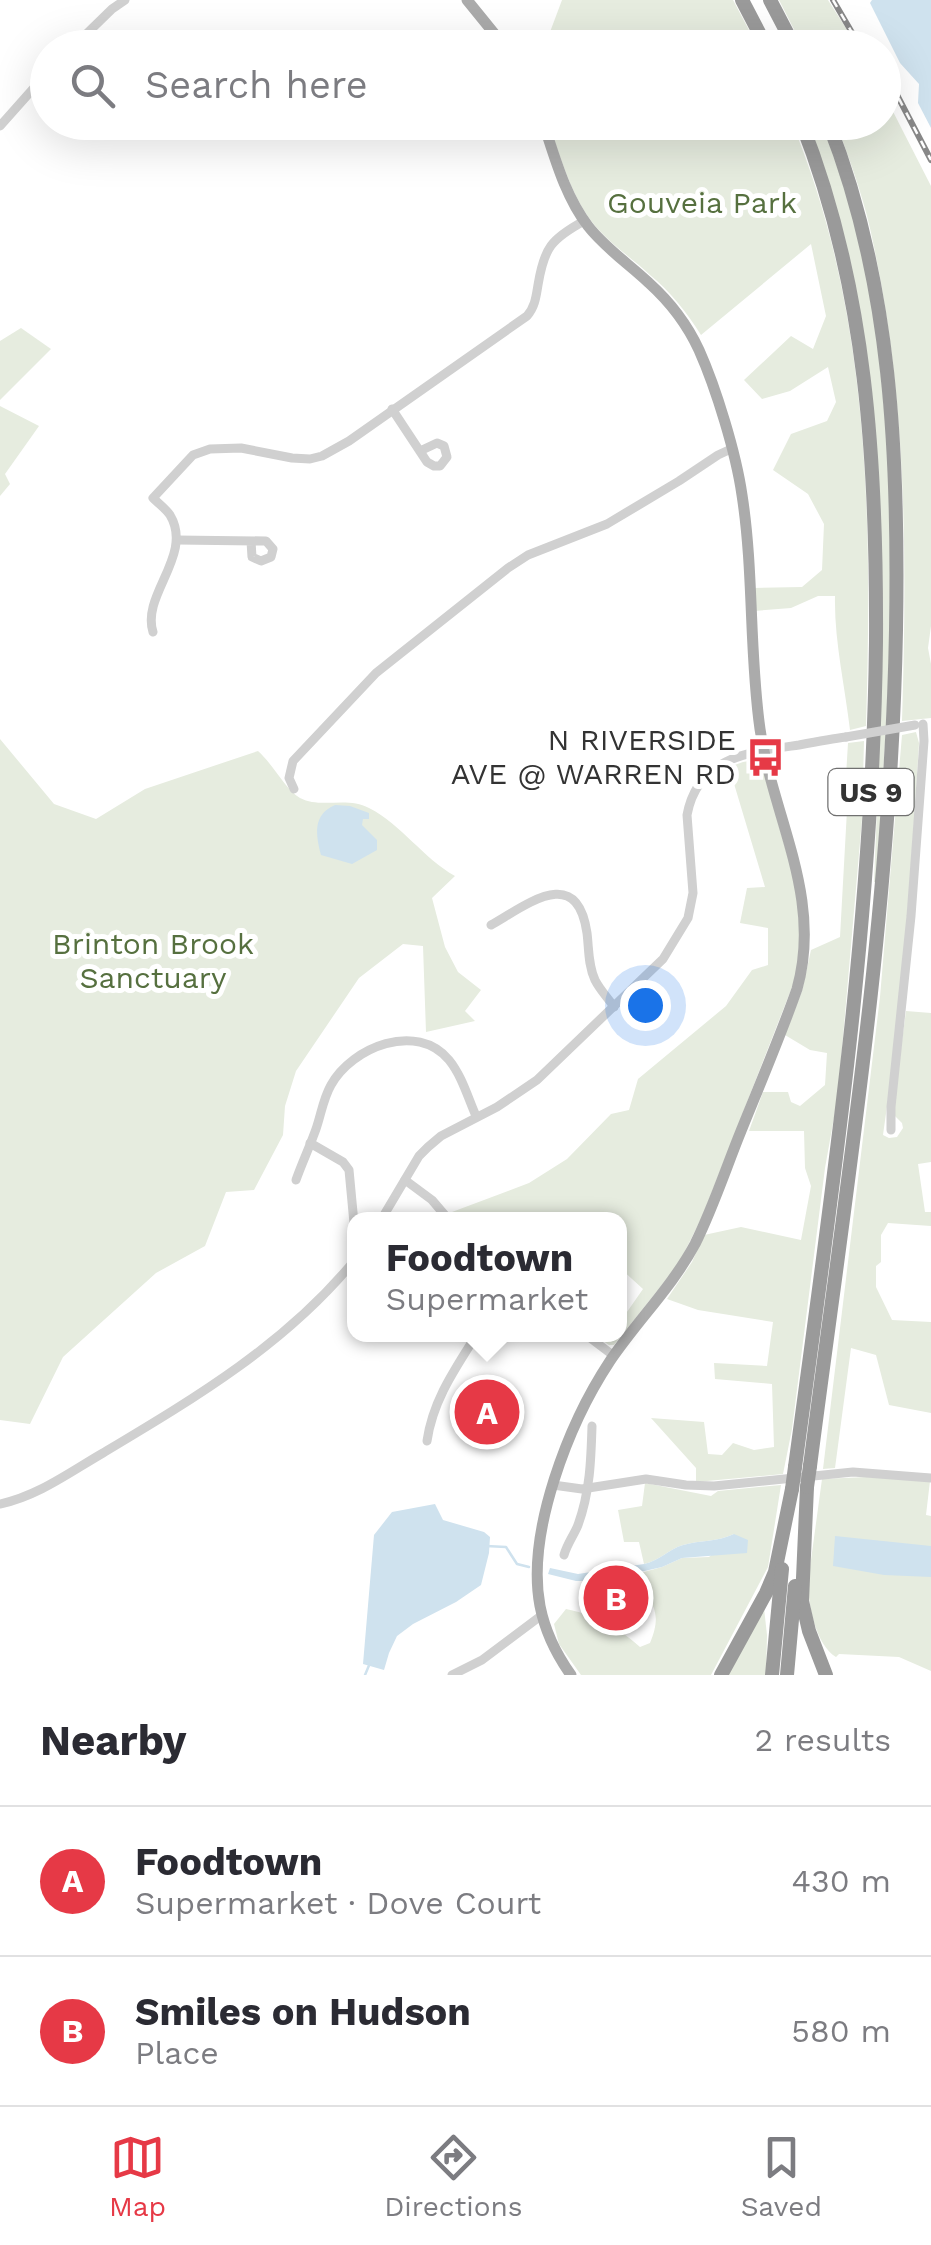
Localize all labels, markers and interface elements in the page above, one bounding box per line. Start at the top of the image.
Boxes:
search box [30,30,901,140]
icon: search [65,58,120,113]
text: Search here [145,63,368,107]
park label: Gouveia Park [607,185,797,220]
place label: N RIVERSIDE AVE @ WARREN RD [451,722,736,791]
bus stop icon: N RIVERSIDE AVE @ WARREN RD [745,736,787,778]
road number: US 9 [828,769,914,815]
park label: Brinton Brook Sanctuary [52,926,254,995]
your location [620,980,671,1031]
popup [347,1212,627,1342]
text: Foodtown [386,1236,573,1280]
text: Supermarket [386,1280,588,1318]
pin: A [454,1374,520,1450]
pin: B [584,1560,648,1636]
text: Nearby [40,1716,187,1765]
text: 2 results [754,1721,891,1759]
text: Foodtown [135,1840,322,1884]
text: A [62,1862,83,1900]
text: 430 m [791,1862,891,1900]
text: Supermarket · Dove Court [135,1884,541,1922]
text: Smiles on Hudson [135,1990,471,2034]
text: B [62,2012,83,2050]
text: 580 m [791,2012,891,2050]
text: Place [135,2034,219,2072]
tab: Map [109,2130,166,2223]
tab: Directions [384,2130,523,2223]
tab: Saved [741,2130,822,2223]

